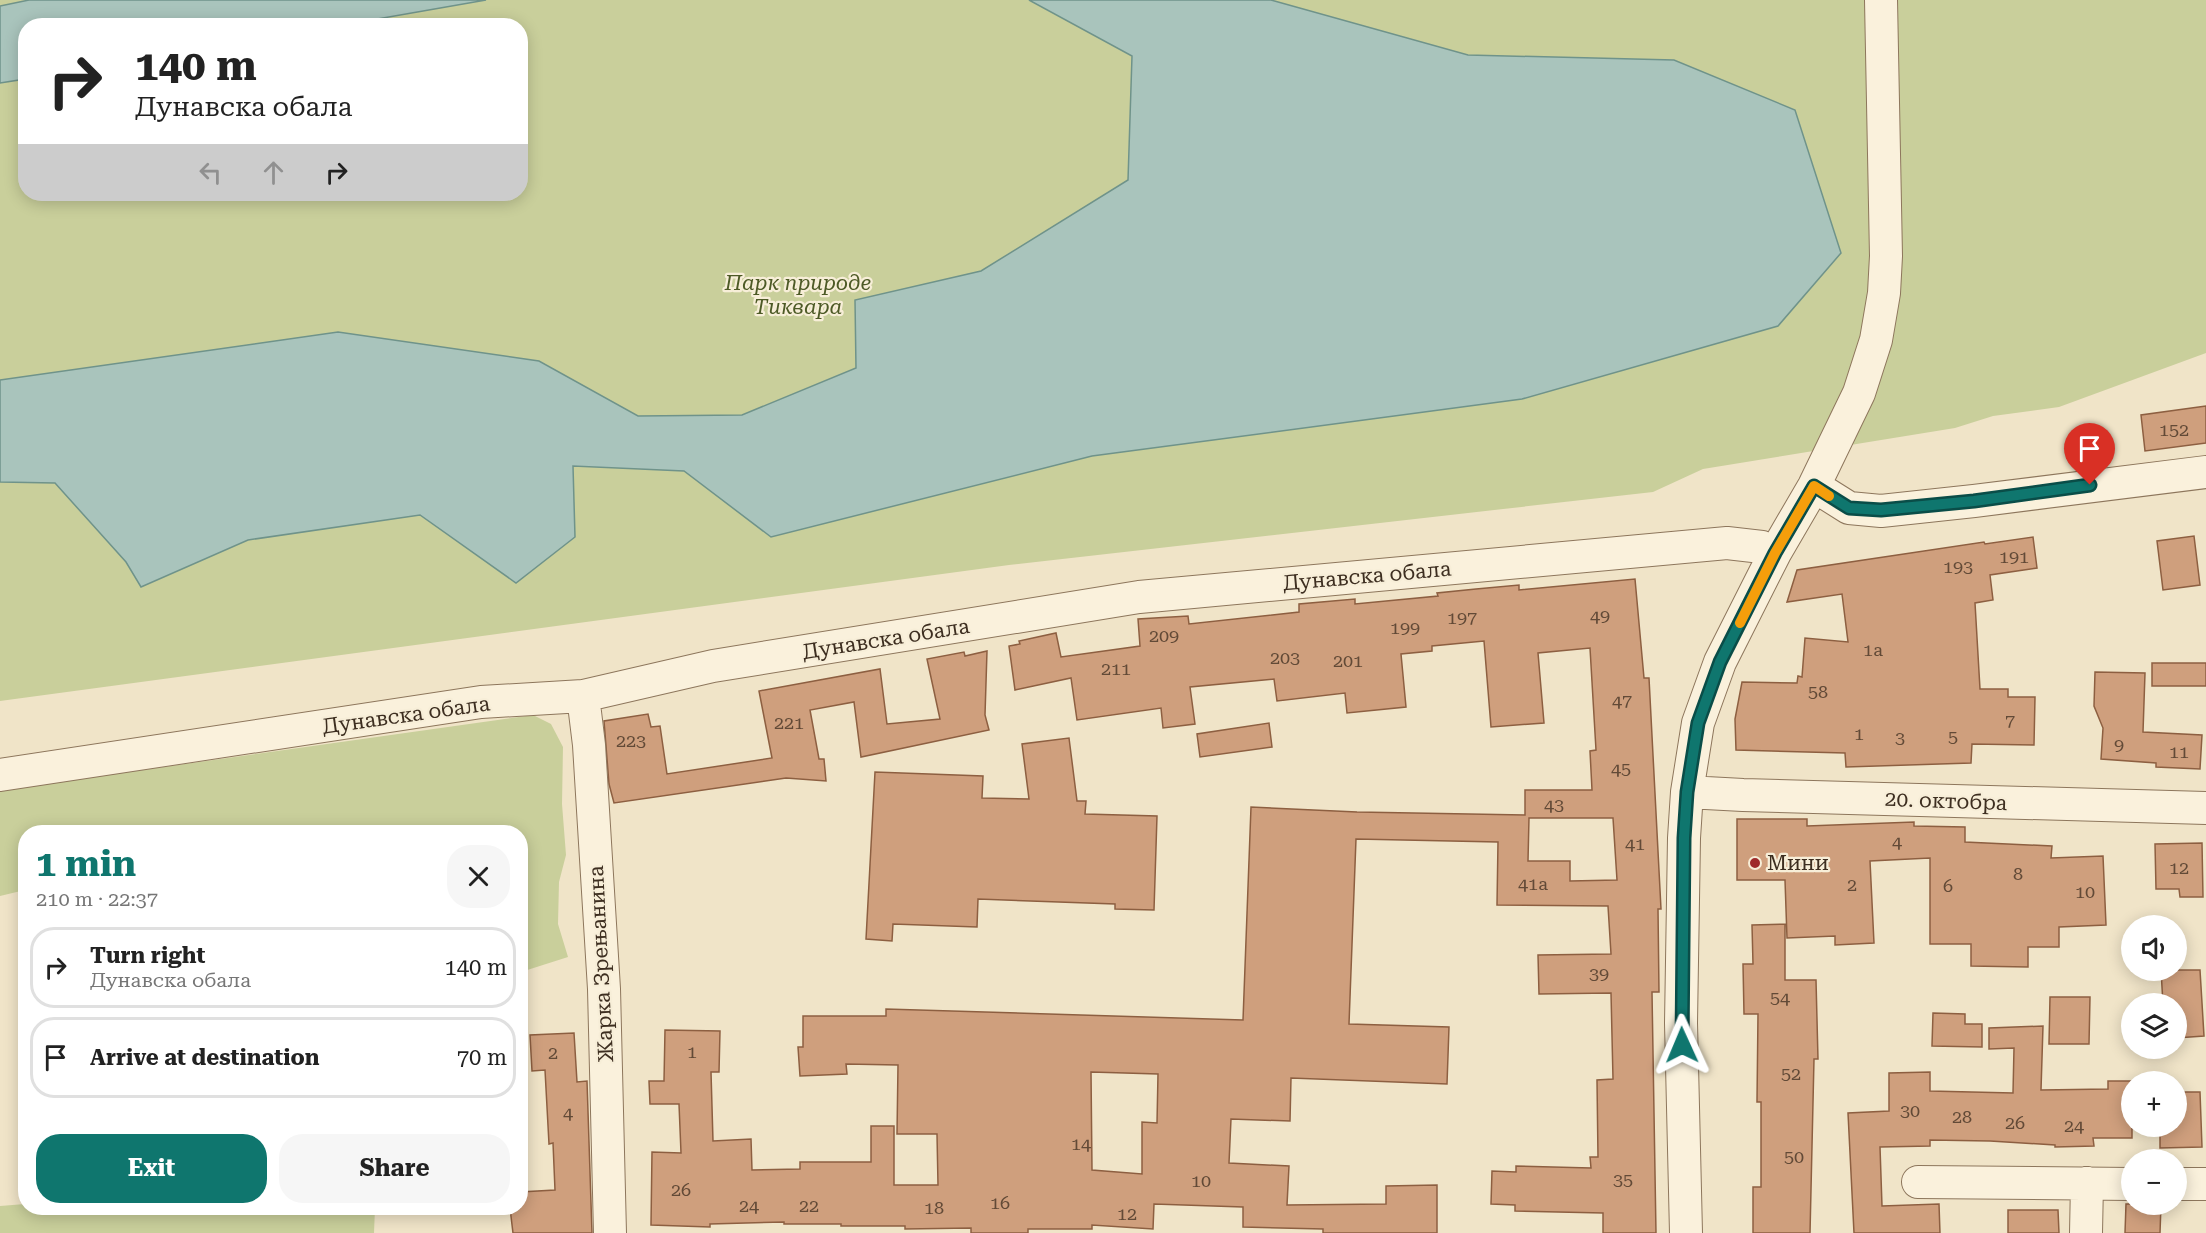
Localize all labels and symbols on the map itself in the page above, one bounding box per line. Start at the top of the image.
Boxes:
park label: Парк природе Тиквара [724,271,871,319]
house number: 152 [2159,419,2189,440]
pin [2064,423,2115,485]
house number: 191 [1999,546,2029,567]
house number: 193 [1943,556,1973,577]
street label: Дунавска обала [1282,557,1453,595]
house number: 49 [1590,605,1610,626]
house number: 197 [1447,607,1477,628]
street label: Дунавска обала [801,614,972,664]
house number: 199 [1390,617,1420,638]
house number: 209 [1149,625,1179,646]
house number: 1a [1863,639,1883,660]
house number: 203 [1270,647,1300,668]
house number: 201 [1333,650,1363,671]
house number: 211 [1101,658,1131,679]
house number: 58 [1808,681,1828,702]
house number: 47 [1612,690,1632,711]
street label: Дунавска обала [321,691,492,739]
house number: 7 [2005,710,2015,731]
house number: 221 [774,712,804,733]
house number: 1 [1854,723,1864,744]
house number: 5 [1948,726,1958,747]
house number: 3 [1895,727,1905,748]
house number: 223 [616,730,646,751]
house number: 9 [2114,734,2124,755]
house number: 11 [2169,741,2189,762]
house number: 45 [1611,758,1631,779]
street label: 20. октобра [1884,787,2008,815]
house number: 43 [1544,794,1564,815]
house number: 4 [1892,831,1902,852]
house number: 41 [1625,833,1645,854]
place label: Мини [1767,851,1829,875]
marker: Мини [1748,856,1762,870]
house number: 12 [2169,857,2189,878]
house number: 8 [2013,863,2023,884]
street label: Жарка Зрењанина [584,864,618,1063]
house number: 41a [1518,873,1548,894]
house number: 2 [1847,874,1857,895]
house number: 6 [1943,875,1953,896]
house number: 10 [2075,881,2095,902]
house number: 39 [1589,963,1609,984]
house number: 54 [1770,987,1790,1008]
position arrow [1650,1013,1714,1077]
house number: 1 [687,1041,697,1062]
house number: 2 [548,1042,558,1063]
house number: 52 [1781,1063,1801,1084]
house number: 30 [1900,1100,1920,1121]
house number: 4 [563,1102,573,1123]
house number: 28 [1952,1106,1972,1127]
house number: 26 [2005,1112,2025,1133]
house number: 24 [2064,1115,2084,1136]
house number: 14 [1071,1133,1091,1154]
house number: 50 [1784,1146,1804,1167]
house number: 35 [1613,1169,1633,1190]
house number: 10 [1191,1170,1211,1191]
house number: 26 [671,1179,691,1200]
house number: 16 [990,1192,1010,1213]
house number: 24 [739,1195,759,1216]
house number: 22 [799,1195,819,1216]
house number: 18 [924,1197,944,1218]
house number: 12 [1117,1203,1137,1224]

